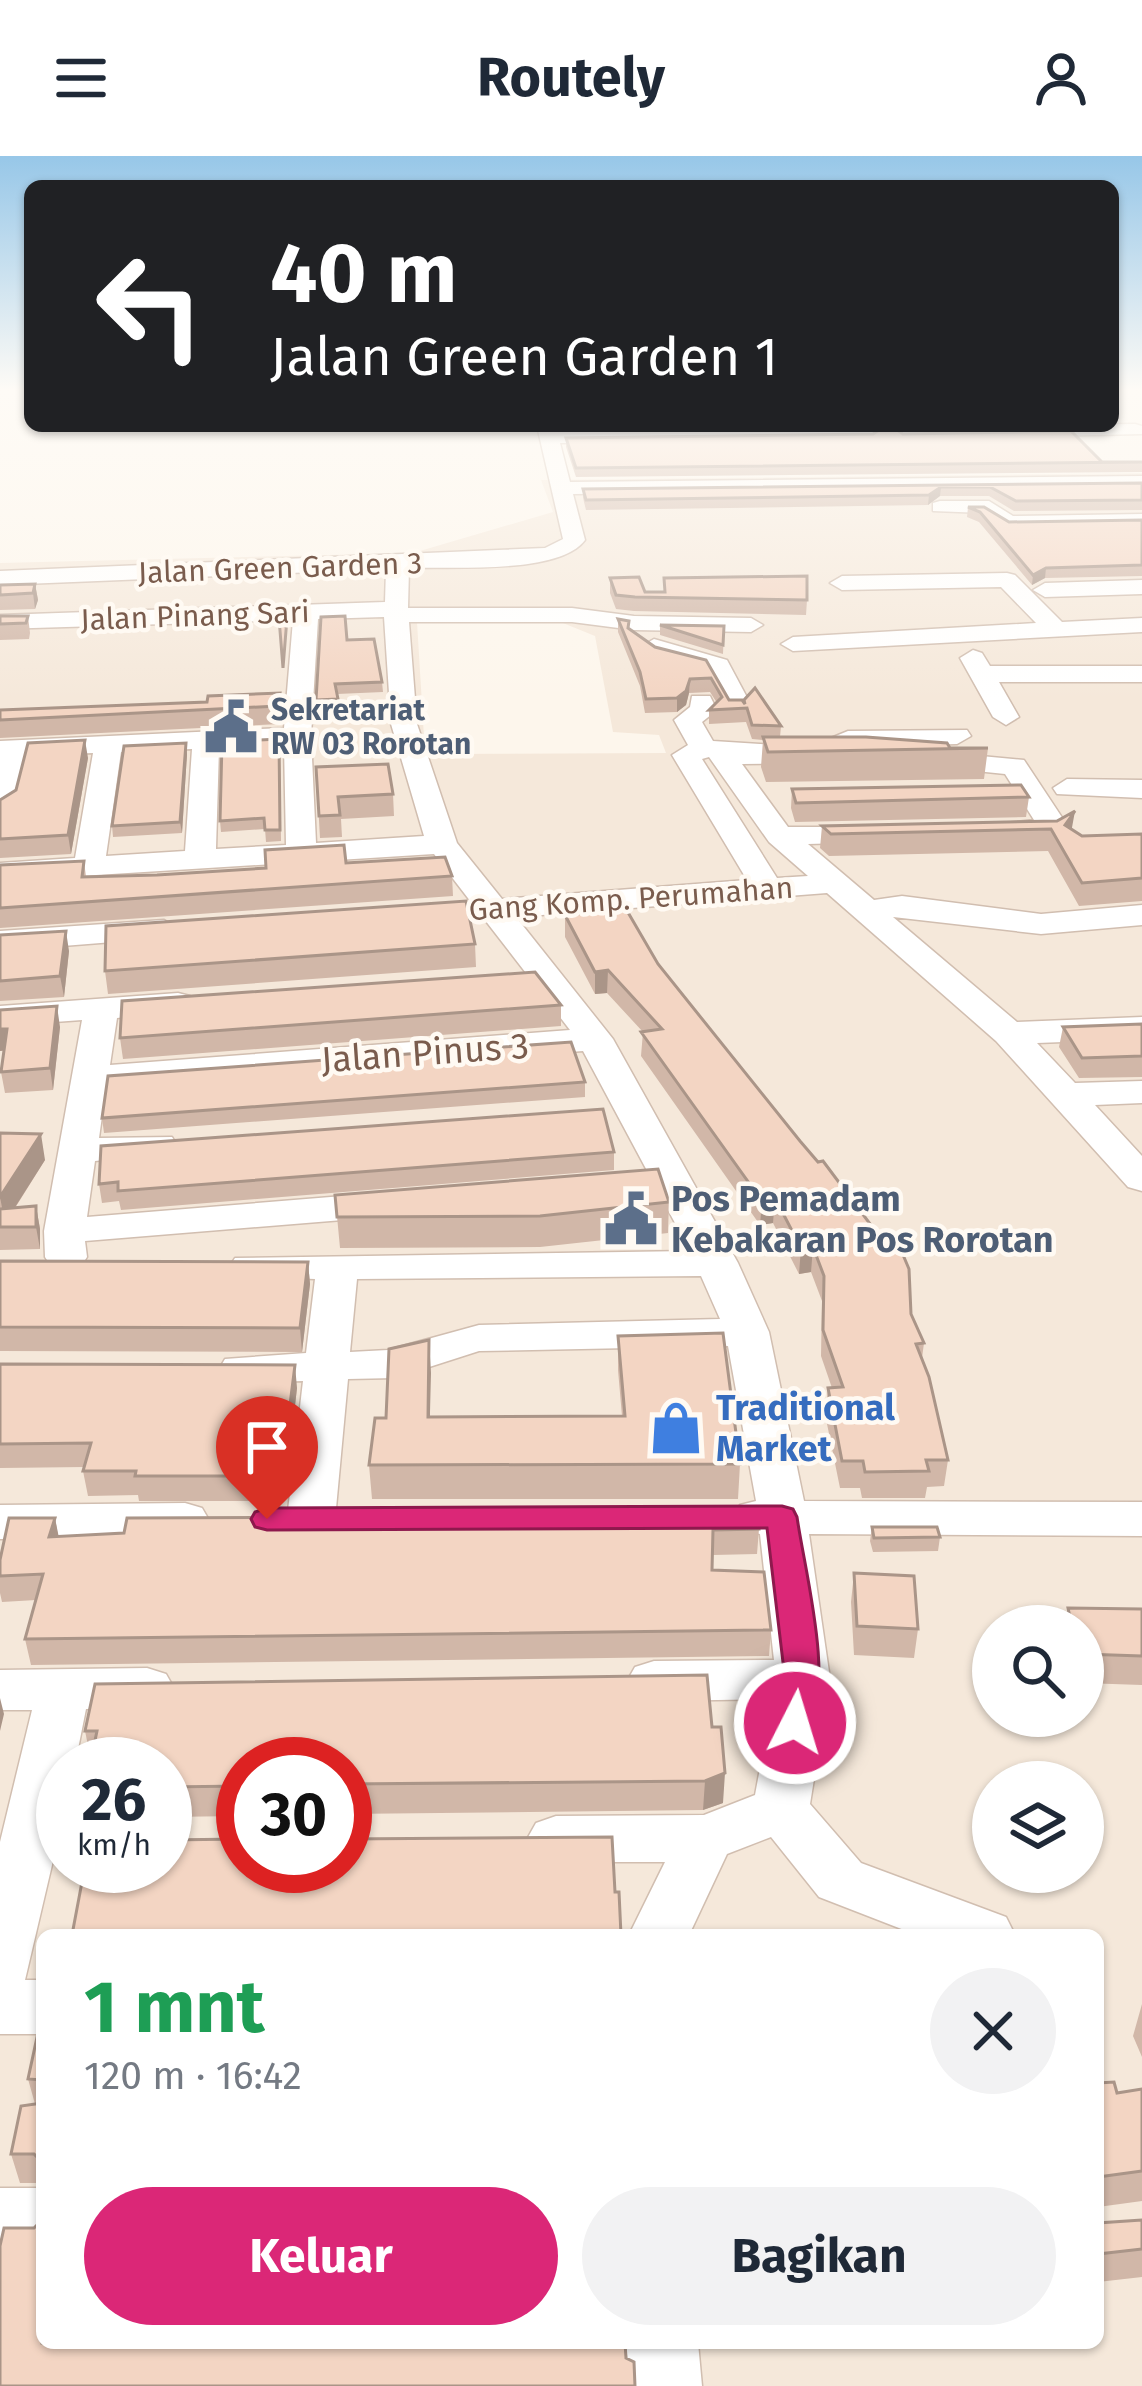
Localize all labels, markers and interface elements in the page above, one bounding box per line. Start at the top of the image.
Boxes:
icon: menu [48,45,114,111]
icon: person [1028,45,1094,111]
text: Routely [477,46,665,110]
text: 40 m [270,223,458,324]
icon: left [72,228,228,384]
text: Jalan Green Garden 1 [270,325,778,389]
street label: Jalan Green Garden 3 [137,545,423,591]
street label: Jalan Pinang Sari [80,594,310,638]
place label: Sekretariat RW 03 Rorotan [271,692,471,762]
public building icon: Sekretariat RW 03 Rorotan [202,698,260,756]
street label: Gang Komp. Perumahan [468,870,794,928]
street label: Jalan Pinus 3 [320,1024,530,1082]
place label: Pos Pemadam Kebakaran Pos Rorotan [671,1177,1054,1262]
public building icon: Pos Pemadam Kebakaran Pos Rorotan [602,1190,660,1248]
place label: Traditional Market [716,1386,895,1471]
pin [216,1396,318,1519]
shop icon: Traditional Market [647,1399,705,1457]
icon: arrive [234,1414,300,1480]
map controls [972,1605,1104,1893]
button: search [972,1605,1104,1737]
position arrow [732,1660,858,1786]
speed limit sign: 30 [216,1737,372,1893]
button: layers [972,1761,1104,1893]
text: 26 [82,1764,146,1836]
text: km/h [77,1827,151,1863]
text: 1 mnt [84,1965,265,2051]
button: close [930,1968,1056,2094]
text: 120 m · 16:42 [84,2053,302,2099]
button: Keluar [84,2187,558,2325]
button: Bagikan [582,2187,1056,2325]

